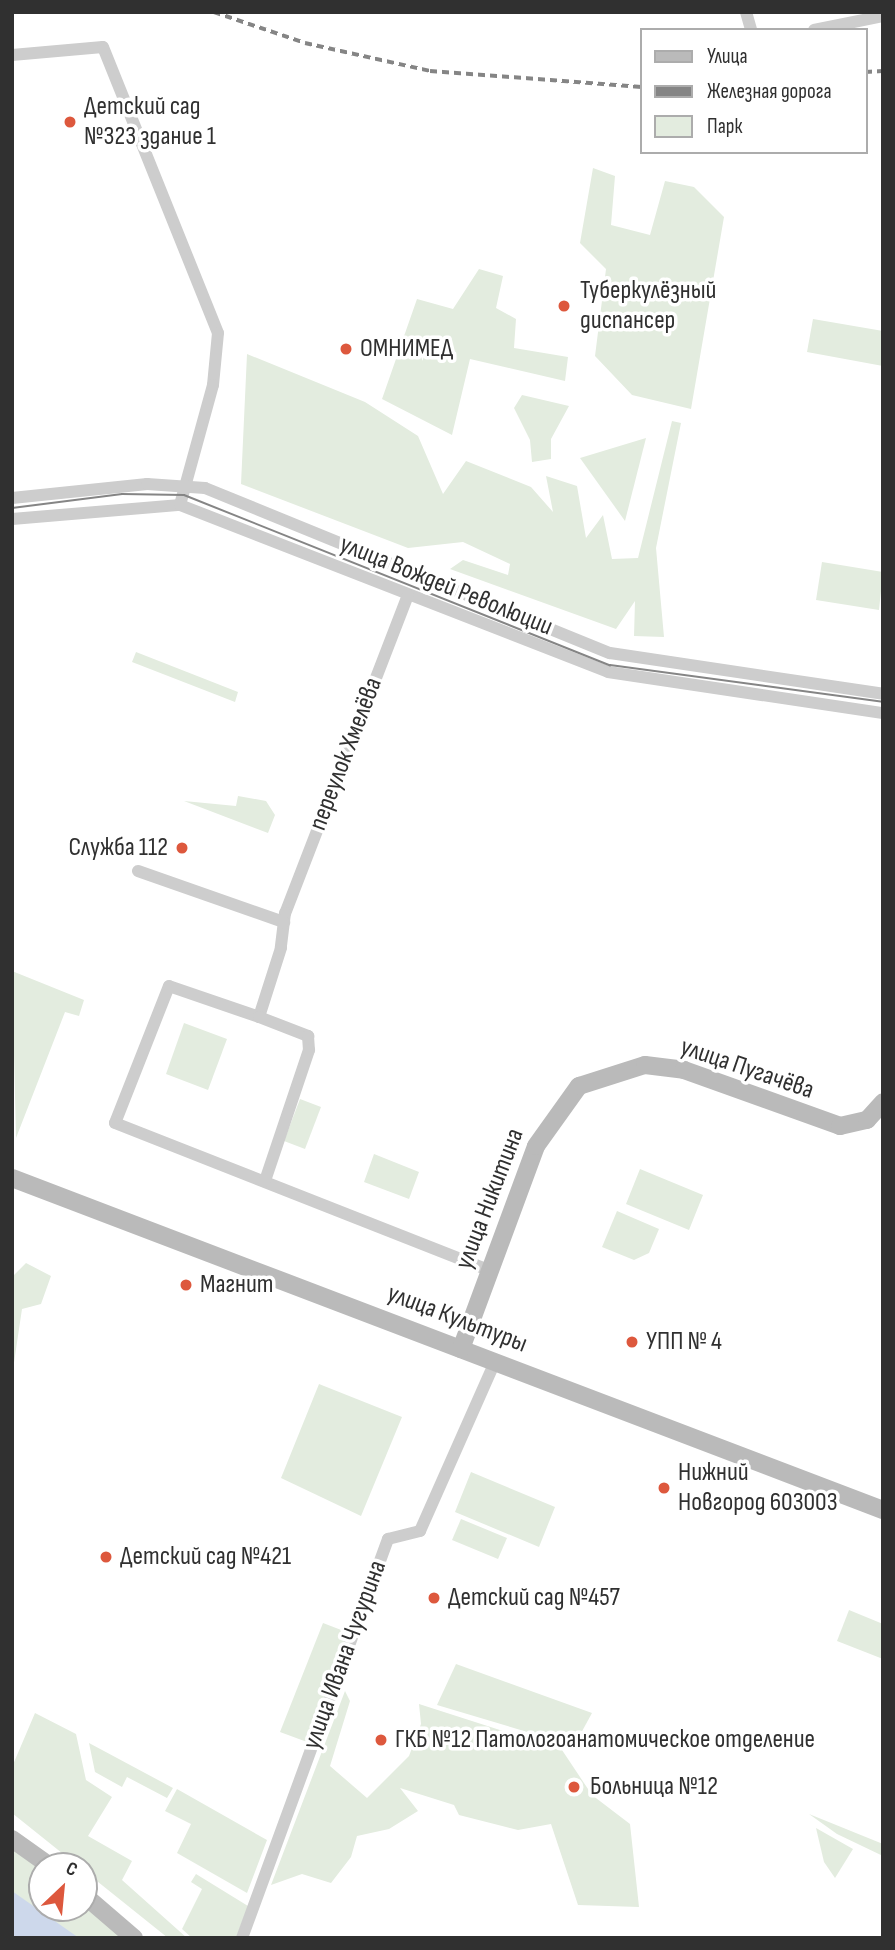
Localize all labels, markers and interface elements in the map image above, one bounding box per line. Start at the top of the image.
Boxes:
legend [640,28,867,154]
text: Улица [707,44,748,69]
text: Железная дорога [707,79,832,104]
place label: Детский сад №323 здание 1 [84,91,216,152]
marker: Детский сад №323 здание 1 [62,114,78,130]
text: Парк [707,114,742,139]
place label: Туберкулёзный диспансер [580,275,716,336]
marker: Туберкулёзный диспансер [554,296,574,316]
place label: ОМНИМЕД [360,333,453,365]
marker: ОМНИМЕД [338,341,354,357]
street label: улица Вождей Революции [335,529,557,643]
street label: переулок Хмелёва [303,673,389,835]
place label: Служба 112 [68,832,168,864]
marker: Служба 112 [174,840,190,856]
street label: улица Пугачёва [676,1032,818,1106]
street label: улица Никитина [449,1124,531,1274]
place label: Магнит [200,1269,273,1301]
marker: Магнит [178,1277,194,1293]
street label: улица Культуры [383,1278,531,1360]
place label: УПП № 4 [646,1326,722,1358]
marker: УПП № 4 [624,1334,640,1350]
place label: Нижний Новгород 603003 [678,1457,838,1518]
marker: Нижний Новгород 603003 [656,1480,672,1496]
place label: Детский сад №421 [120,1541,291,1573]
marker: Детский сад №421 [98,1549,114,1565]
street label: улица Ивана Чугурина [296,1556,394,1754]
place label: Детский сад №457 [448,1582,620,1614]
marker: Детский сад №457 [426,1590,442,1606]
place label: ГКБ №12 Патологоанатомическое отделение [395,1724,815,1756]
marker: ГКБ №12 Патологоанатомическое отделение [373,1732,389,1748]
place label: Больница №12 [590,1771,718,1803]
marker: Больница №12 [564,1777,584,1797]
north arrow [28,1852,98,1922]
text: С [62,1857,81,1882]

